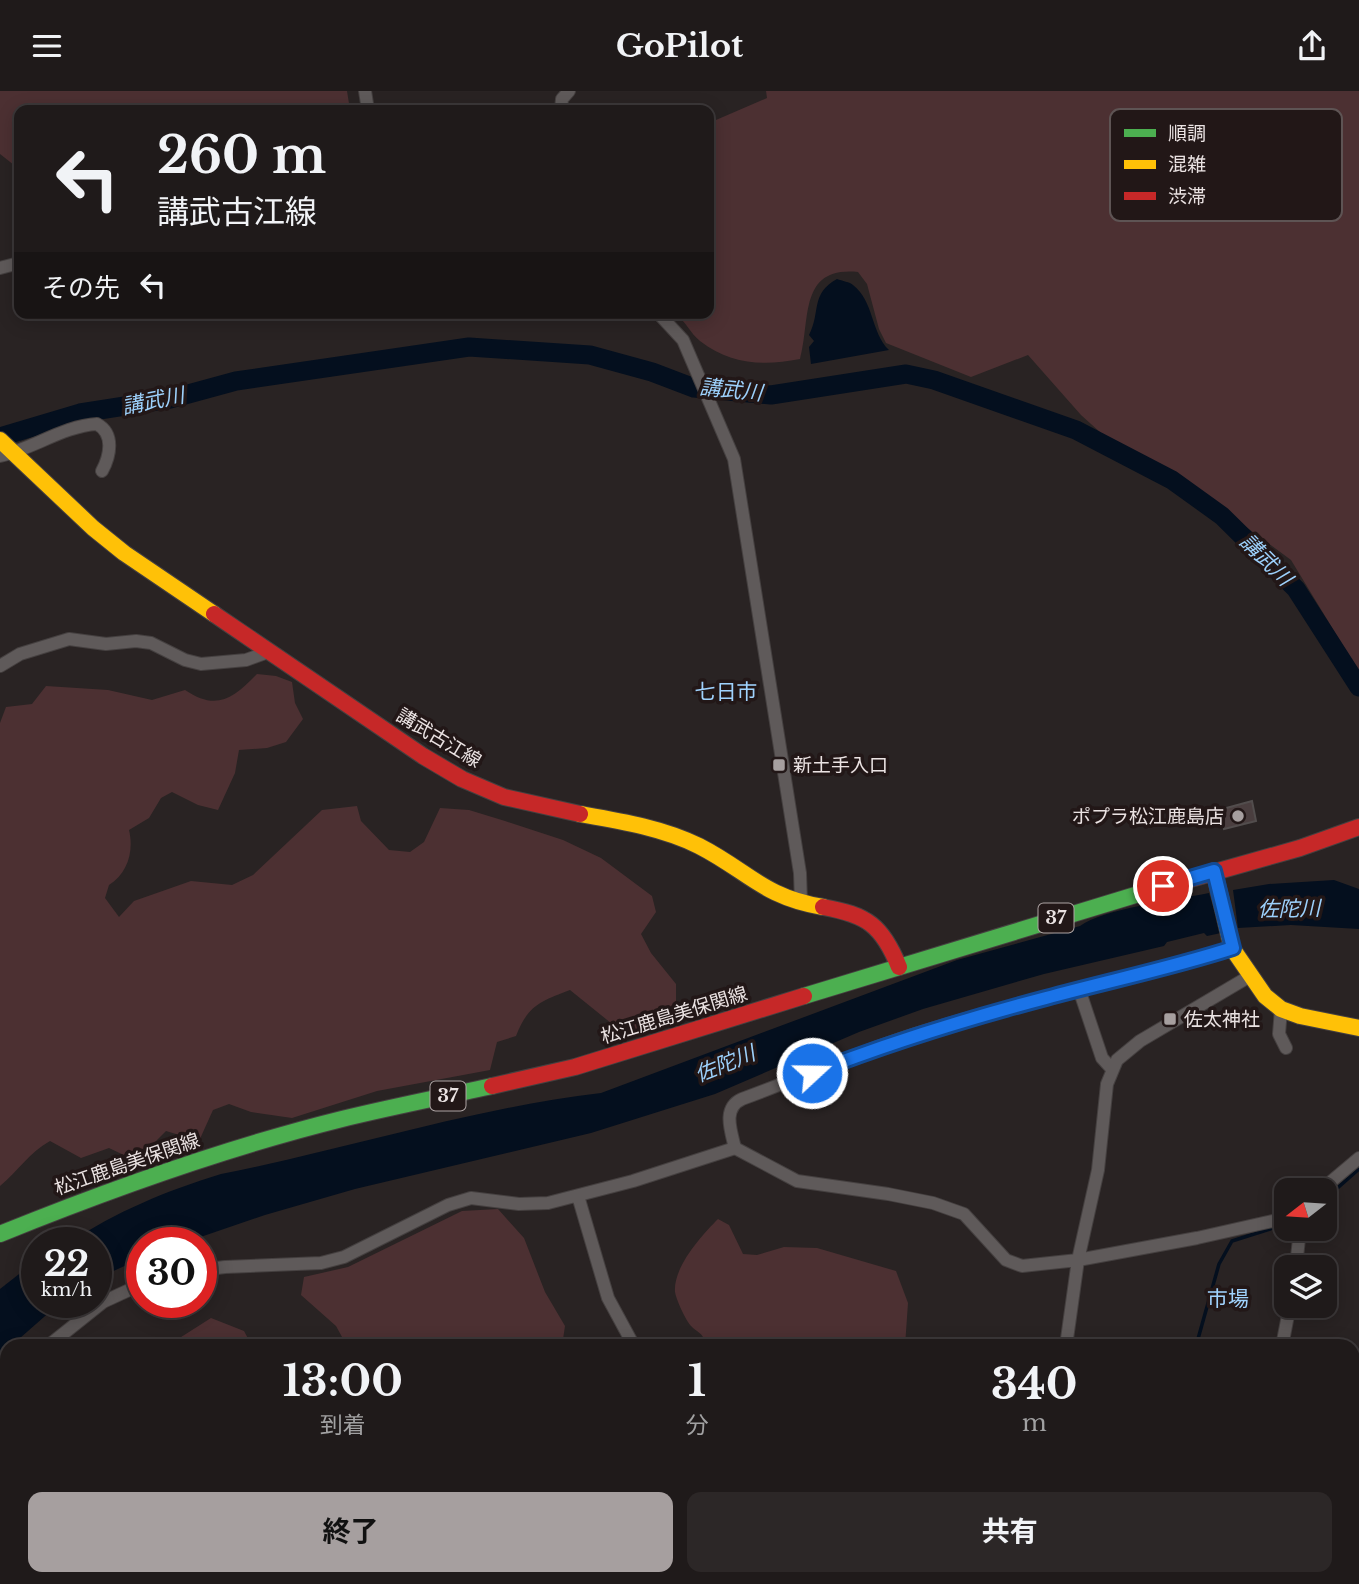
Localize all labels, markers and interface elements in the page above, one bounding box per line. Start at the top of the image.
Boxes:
text: GoPilot [616,26,743,66]
icon: menu [28,27,66,65]
icon: share [1293,27,1331,65]
legend [1110,109,1342,221]
text: 順調 [1168,122,1206,145]
text: 260 m [157,125,326,186]
icon: left [42,133,133,224]
text: 混雑 [1168,153,1206,176]
text: 渋滞 [1168,185,1206,208]
text: 講武古江線 [157,192,317,232]
icon: left [134,266,172,304]
text: その先 [42,272,120,304]
water label: 講武川 [698,374,766,406]
water label: 講武川 [120,382,188,420]
water label: 講武川 [1235,529,1299,593]
district label: 七日市 [695,679,758,705]
street label: 講武古江線 [392,704,486,772]
place label: 新土手入口 [793,754,888,777]
marker: 新土手入口 [771,757,787,773]
place label: ポプラ松江鹿島店 [1072,805,1224,828]
marker: ポプラ松江鹿島店 [1230,808,1246,824]
pin [1133,856,1193,916]
icon: arrive [1144,867,1182,905]
water label: 佐陀川 [1257,895,1323,923]
road number: 37 [1038,903,1074,933]
street label: 松江鹿島美保関線 [598,982,750,1048]
place label: 佐太神社 [1184,1008,1260,1031]
marker: 佐太神社 [1162,1011,1178,1027]
position arrow [775,1036,849,1110]
water label: 佐陀川 [691,1039,761,1088]
road number: 37 [430,1081,466,1111]
street label: 松江鹿島美保関線 [51,1128,203,1200]
north arrow [1274,1178,1337,1241]
map controls [1274,1178,1337,1318]
speed limit sign: 30 [126,1227,217,1318]
text: 22 [44,1242,89,1285]
button: layers [1274,1255,1337,1318]
text: km/h [41,1279,92,1301]
district label: 市場 [1207,1286,1249,1312]
text: 13:00 [283,1355,403,1407]
text: 1 [688,1355,706,1407]
text: 340 [991,1358,1077,1410]
text: m [1022,1409,1047,1437]
text: 到着 [320,1411,366,1439]
text: 分 [686,1411,709,1439]
button: 終了 [28,1492,673,1572]
button: 共有 [687,1492,1332,1572]

